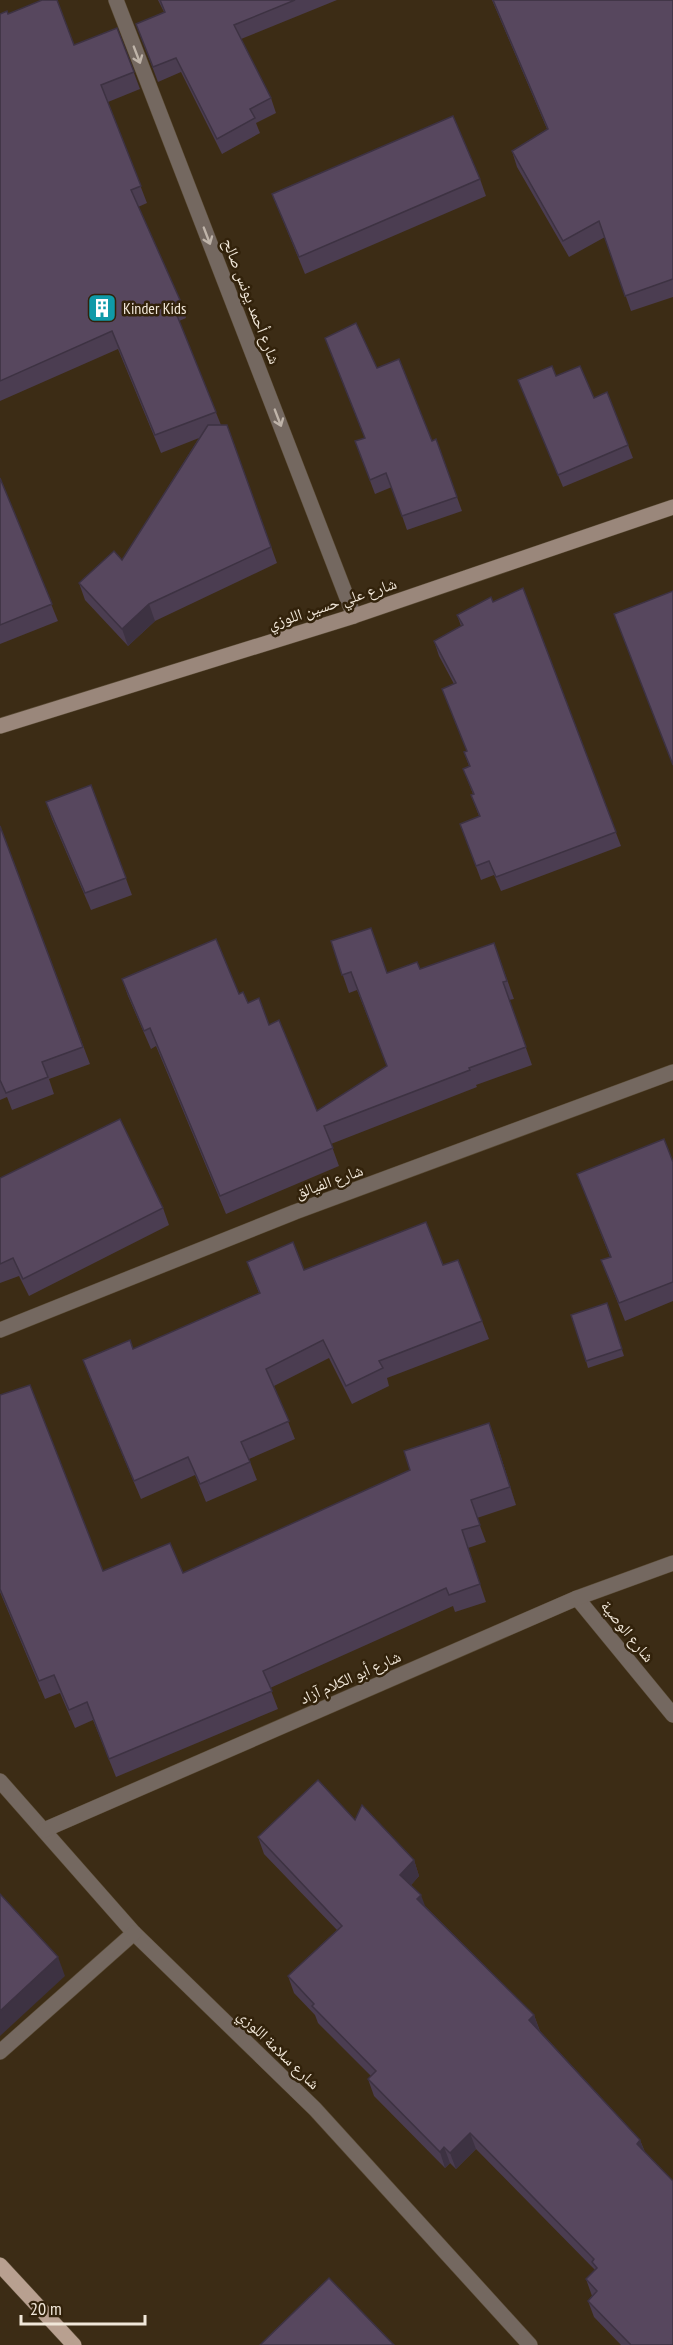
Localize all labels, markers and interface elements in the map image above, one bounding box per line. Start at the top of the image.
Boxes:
one-way arrow [132,45,143,63]
one-way arrow [202,227,213,245]
street label: شارع أحمد يونس صالح [218,235,285,367]
building icon: Kinder Kids [86,292,118,324]
place label: Kinder Kids [123,298,186,318]
one-way arrow [273,408,284,427]
street label: شارع علي حسين اللوزي [265,573,400,636]
street label: شارع الفيالق [292,1160,366,1203]
street label: شارع الوصية [596,1596,659,1667]
street label: شارع أبو الكلام آزاد [296,1646,404,1709]
street label: شارع سلامة اللوزي [232,2005,324,2095]
scale bar [21,2288,146,2326]
text: 20 m [30,2297,62,2320]

